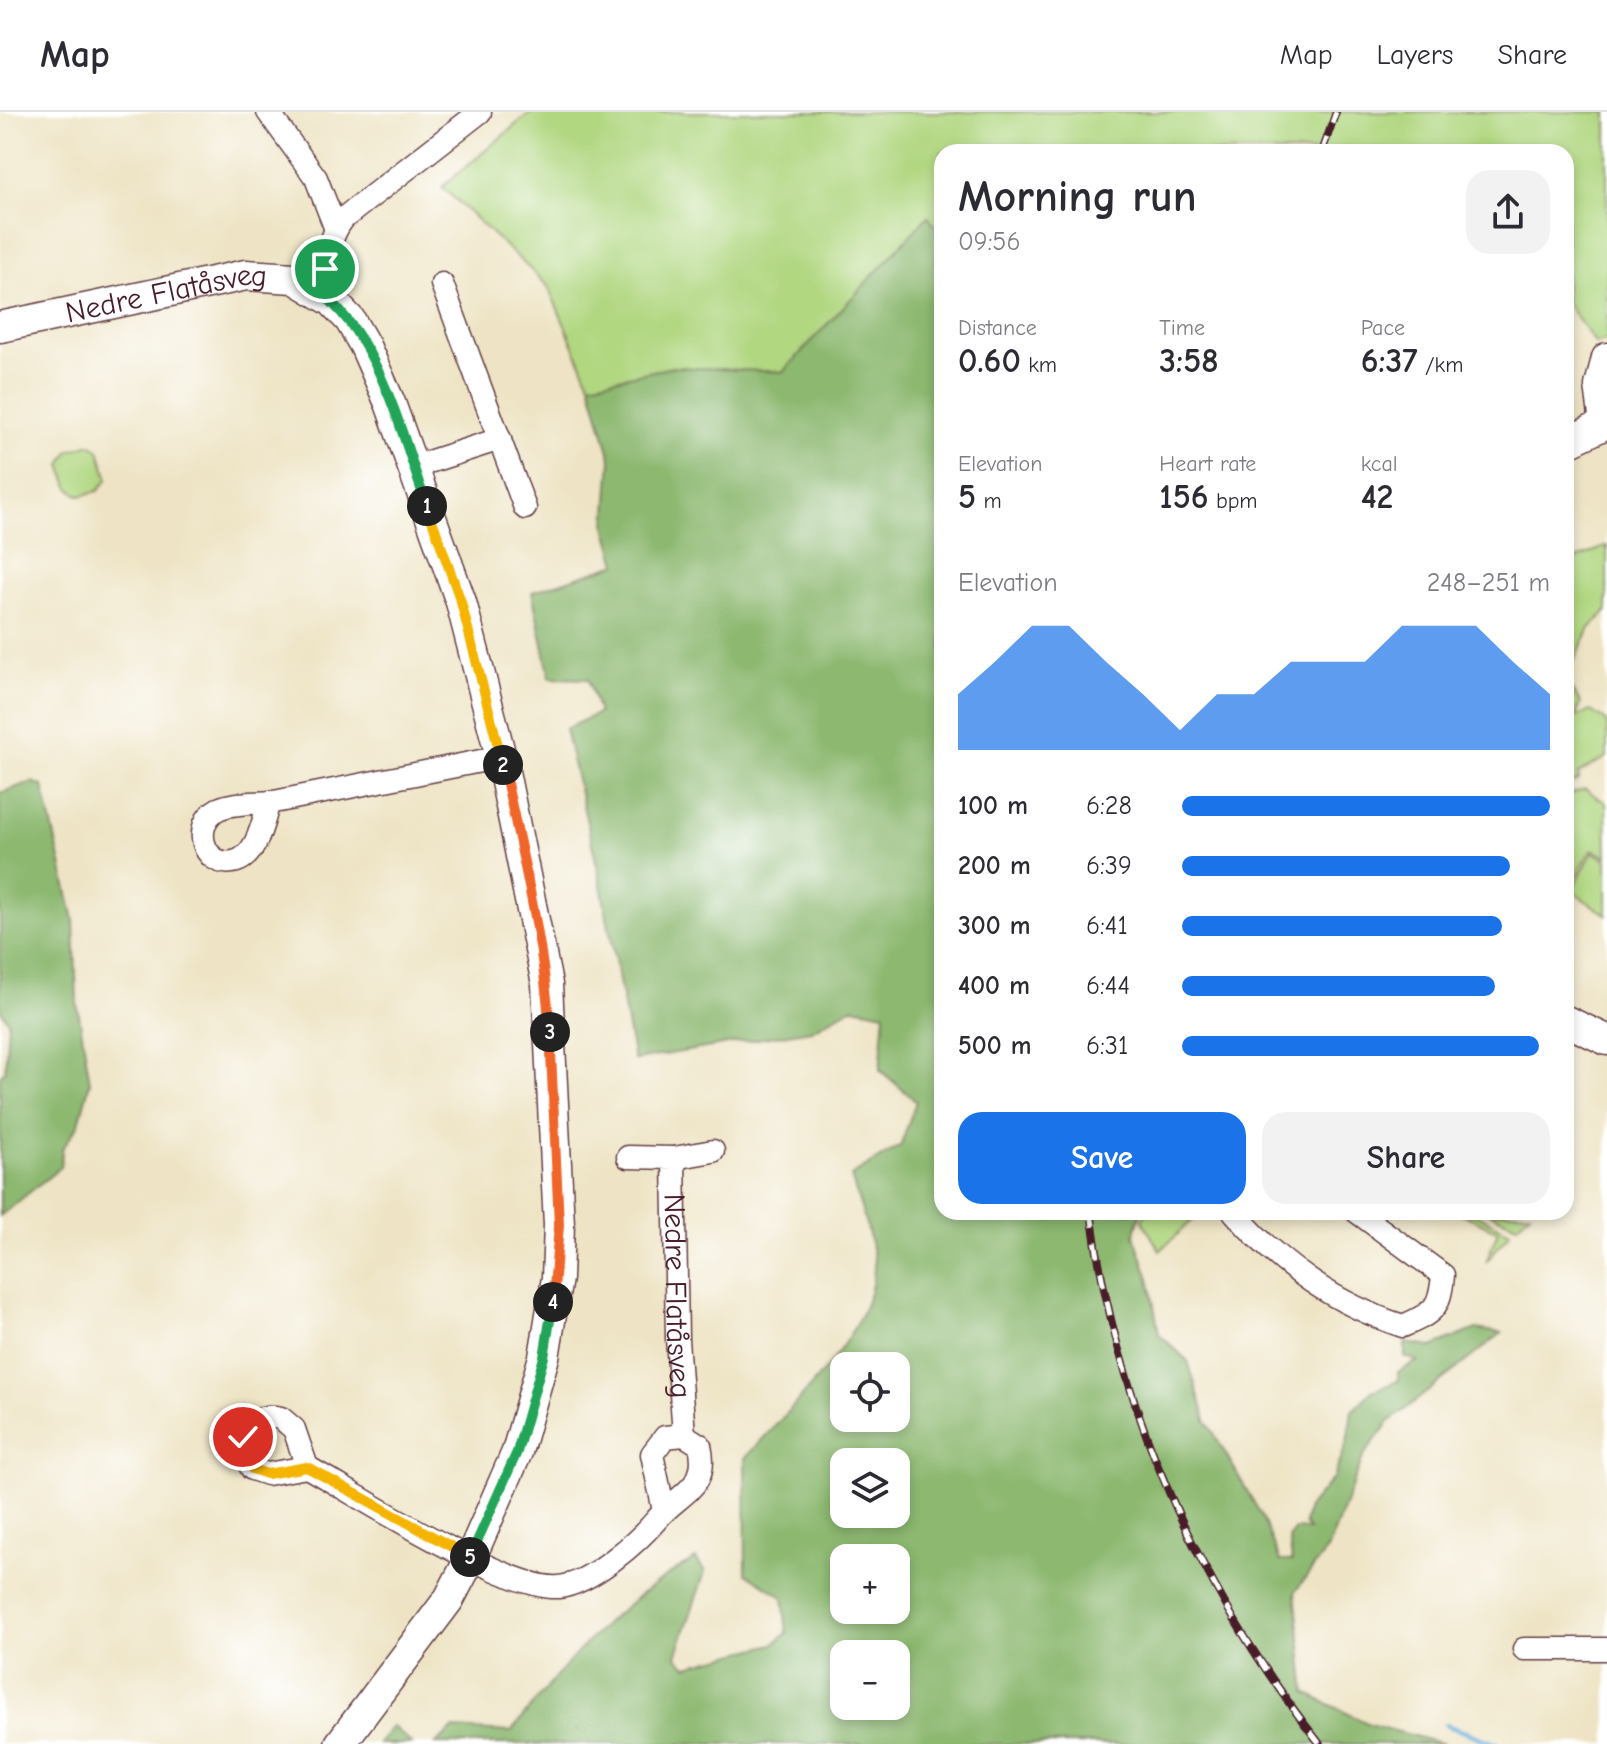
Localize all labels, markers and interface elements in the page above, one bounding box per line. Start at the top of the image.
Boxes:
text: Map [40,33,110,77]
text: Map [1280,39,1333,71]
text: Layers [1377,39,1453,71]
text: Share [1497,39,1567,71]
button: share [1466,170,1550,254]
text: Morning run [958,171,1197,222]
text: 09:56 [958,227,1021,257]
pin [291,235,359,303]
icon: arrive [303,247,347,291]
street label: Nedre Flatåsveg [63,257,268,331]
text: Distance [958,315,1037,341]
text: Time [1159,315,1205,341]
text: Pace [1361,315,1405,341]
text: 0.60 [958,341,1021,381]
text: 3:58 [1159,341,1219,381]
text: 6:37 [1361,341,1418,381]
text: km [1021,352,1057,378]
text: /km [1418,352,1463,378]
text: Elevation [958,451,1042,477]
text: Heart rate [1159,451,1256,477]
text: kcal [1361,451,1398,477]
text: 5 [958,477,976,517]
text: 156 [1159,477,1209,517]
text: 42 [1361,477,1394,517]
pin: 1 [407,486,447,526]
text: m [976,488,1002,514]
text: bpm [1209,488,1258,514]
text: 1 [423,493,431,519]
text: Elevation [958,568,1058,598]
text: 248–251 m [1427,568,1550,598]
pin: 2 [483,745,523,785]
text: 2 [498,752,508,778]
text: 100 m [958,791,1028,821]
text: 6:28 [1086,791,1132,821]
text: 200 m [958,851,1031,881]
text: 6:39 [1086,851,1132,881]
text: 300 m [958,911,1031,941]
text: 6:41 [1086,911,1128,941]
text: 400 m [958,971,1030,1001]
text: 6:44 [1086,971,1130,1001]
pin: 3 [530,1012,570,1052]
text: 3 [545,1019,555,1045]
text: 500 m [958,1031,1032,1061]
text: 6:31 [1086,1031,1128,1061]
button: Save [958,1112,1246,1204]
button: Share [1262,1112,1550,1204]
street label: Nedre Flatåsveg [657,1193,698,1400]
pin: 4 [533,1282,573,1322]
text: 4 [548,1289,558,1315]
map controls [830,1352,910,1720]
button: locate [830,1352,910,1432]
pin [209,1403,277,1471]
icon: check [221,1415,265,1459]
button: layers [830,1448,910,1528]
pin: 5 [450,1537,490,1577]
text: 5 [464,1544,476,1570]
button: + [830,1544,910,1624]
button: − [830,1640,910,1720]

